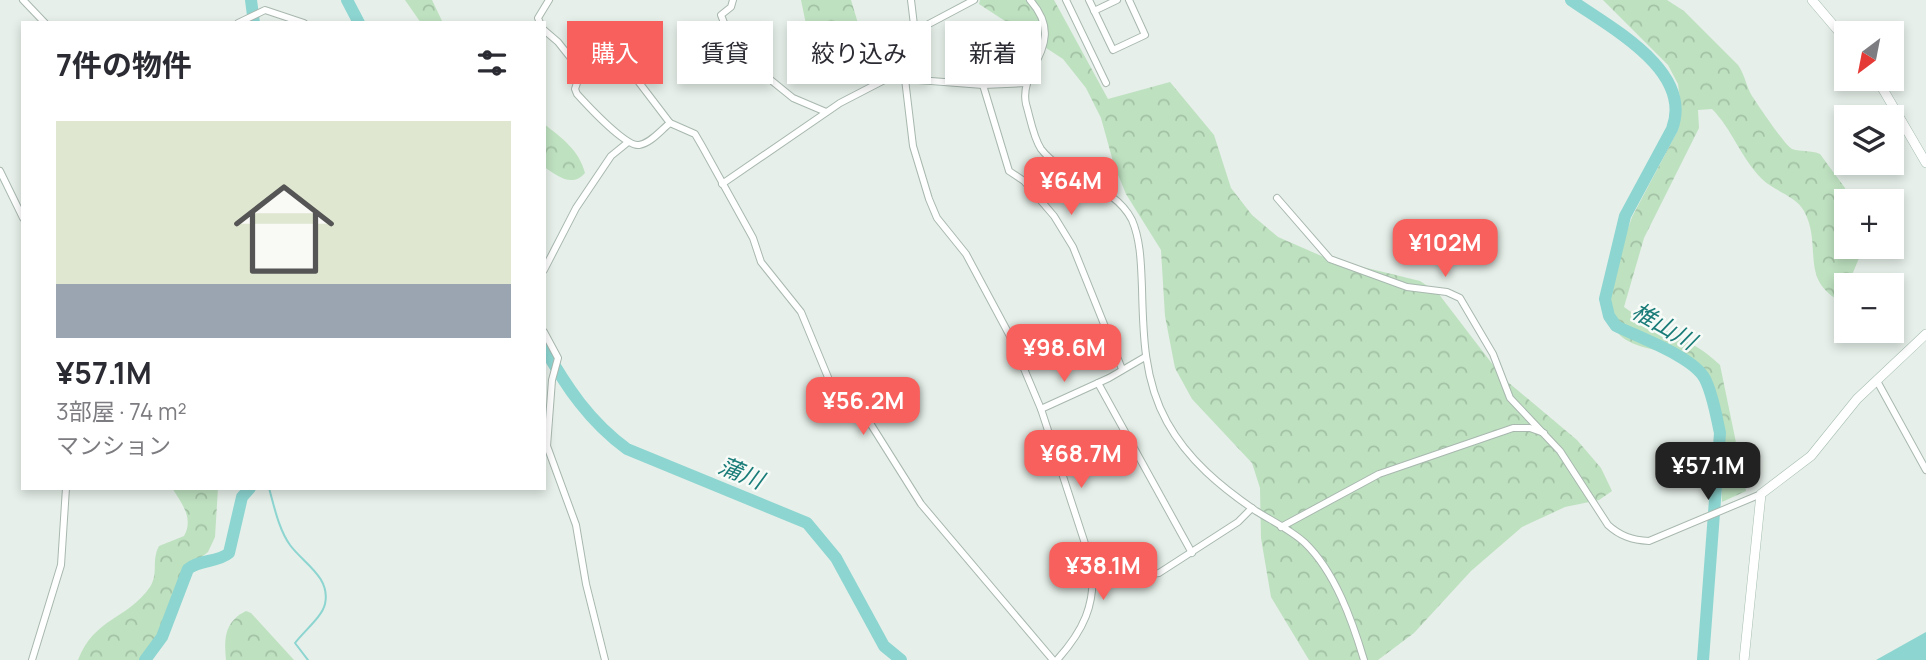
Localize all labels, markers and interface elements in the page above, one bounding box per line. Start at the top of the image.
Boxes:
chip: 購入 [567,21,663,84]
chip: 賃貸 [677,21,773,84]
chip: 絞り込み [787,21,931,84]
chip: 新着 [945,21,1041,84]
north arrow [1834,21,1904,91]
map controls [1834,21,1904,343]
text: 7件の物件 [56,44,192,85]
icon: filters [473,44,511,82]
button: layers [1834,105,1904,175]
pin: ¥64M [1030,158,1112,217]
text: ¥64M [1040,164,1102,196]
icon: home [221,166,347,292]
button: + [1834,189,1904,259]
pin: ¥102M [1396,219,1494,279]
text: ¥102M [1409,226,1481,258]
button: − [1834,273,1904,343]
water label: 椎山川 [1627,294,1705,358]
pin: ¥98.6M [1007,324,1121,384]
text: ¥98.6M [1022,331,1106,363]
text: ¥57.1M [56,352,152,393]
pin: ¥56.2M [806,378,920,437]
text: ¥56.2M [822,384,904,416]
text: 3部屋 · 74 m² [56,395,187,427]
text: マンション [56,429,171,461]
pin: ¥68.7M [1024,430,1138,490]
text: ¥68.7M [1040,437,1122,469]
pin: ¥57.1M [1651,442,1765,502]
water label: 蒲川 [714,449,771,497]
text: ¥57.1M [1671,449,1745,481]
pin: ¥38.1M [1046,542,1160,602]
text: ¥38.1M [1065,549,1141,581]

